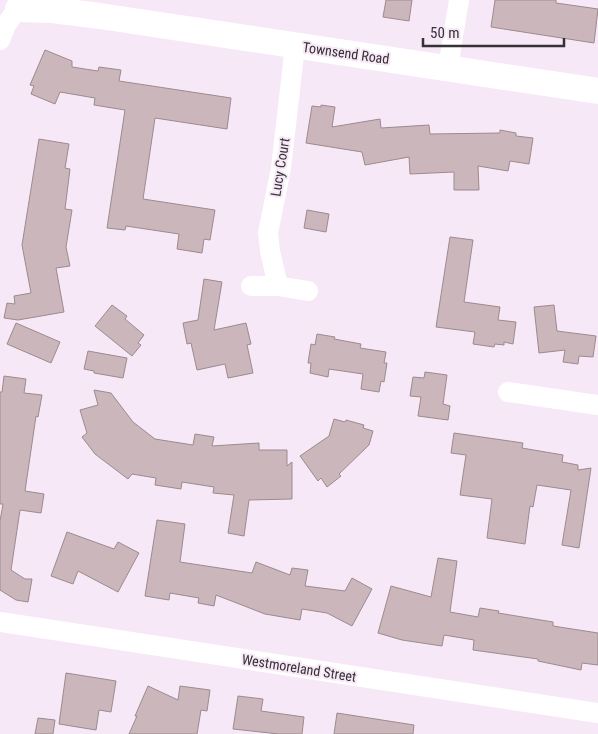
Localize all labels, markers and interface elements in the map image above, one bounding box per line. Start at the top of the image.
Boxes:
scale bar [423,15,564,47]
text: 50 m [430,24,460,42]
street label: Townsend Road [302,39,390,67]
street label: Lucy Court [267,137,293,197]
street label: Westmoreland Street [241,651,357,685]

